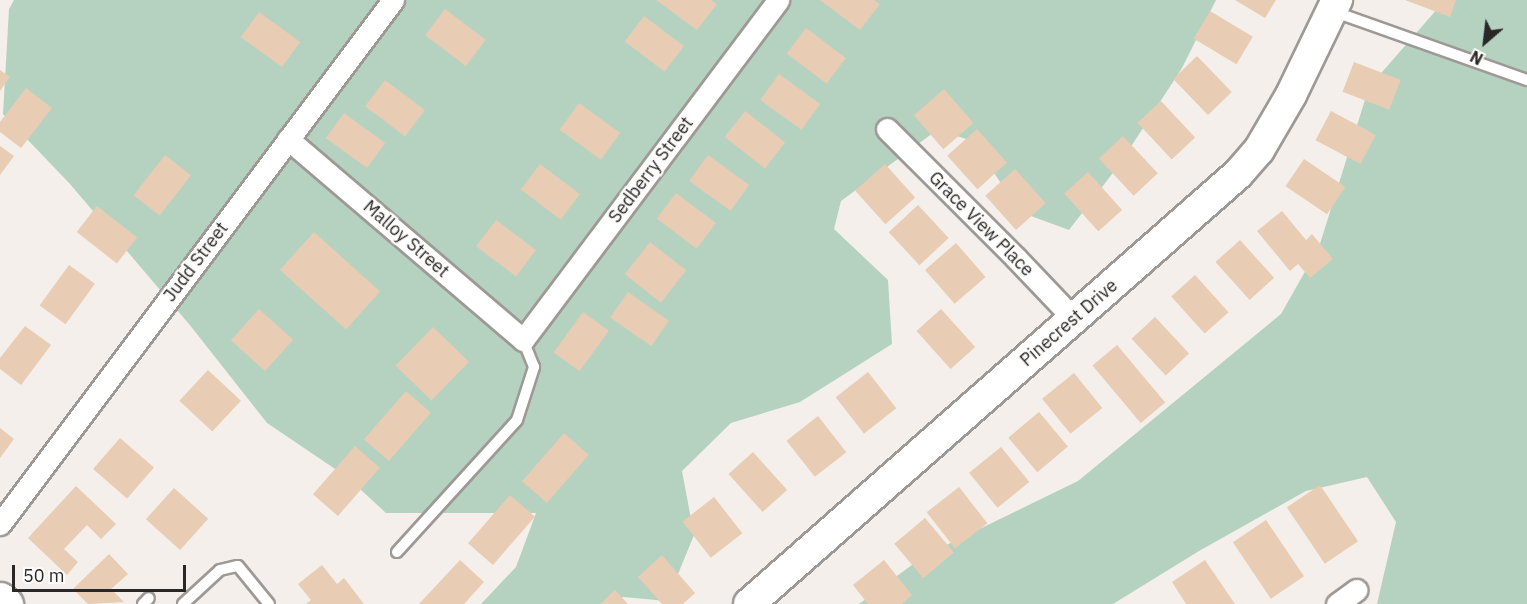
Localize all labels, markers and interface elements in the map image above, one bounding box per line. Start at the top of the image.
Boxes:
north arrow [1455,12,1515,72]
text: N [1467,46,1486,69]
street label: Sedberry Street [604,113,698,227]
street label: Grace View Place [924,167,1038,281]
street label: Malloy Street [359,196,453,282]
street label: Judd Street [159,218,233,306]
street label: Pinecrest Drive [1016,275,1122,371]
scale bar [15,553,189,591]
text: 50 m [23,564,65,587]

